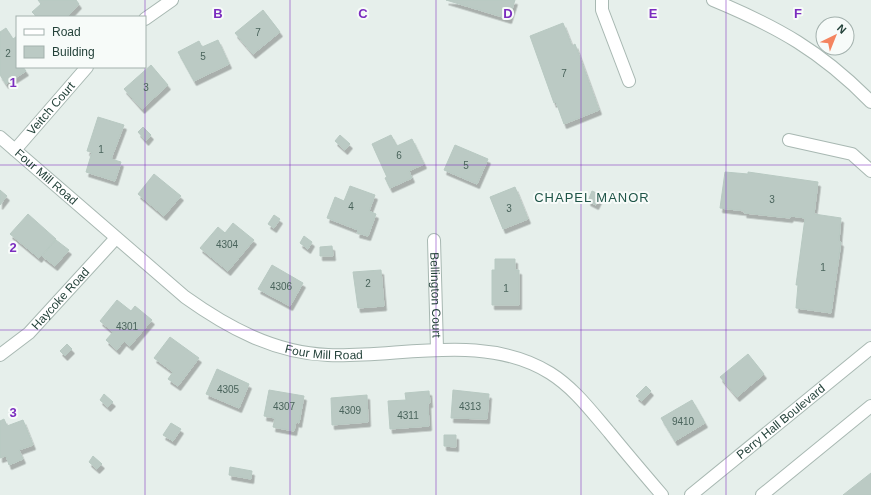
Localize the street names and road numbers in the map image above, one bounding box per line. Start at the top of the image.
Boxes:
street label: Veitch Court [24,79,78,138]
street label: Four Mill Road [12,146,80,208]
street label: Bellington Court [427,252,444,339]
street label: Haycoke Road [29,265,92,332]
street label: Four Mill Road [284,342,363,362]
street label: Perry Hall Boulevard [734,381,828,462]

